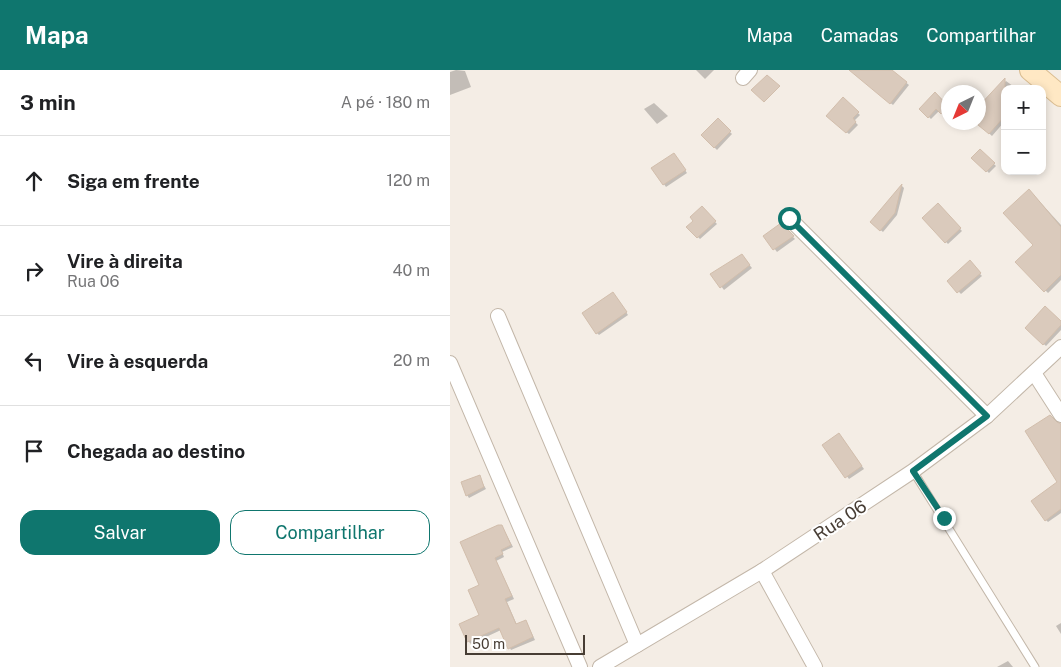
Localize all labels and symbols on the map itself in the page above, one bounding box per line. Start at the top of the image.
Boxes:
north arrow [941,85,986,130]
route start [778,207,801,230]
street label: Rua 06 [810,495,870,545]
route end [933,507,956,530]
scale bar [465,632,585,655]

